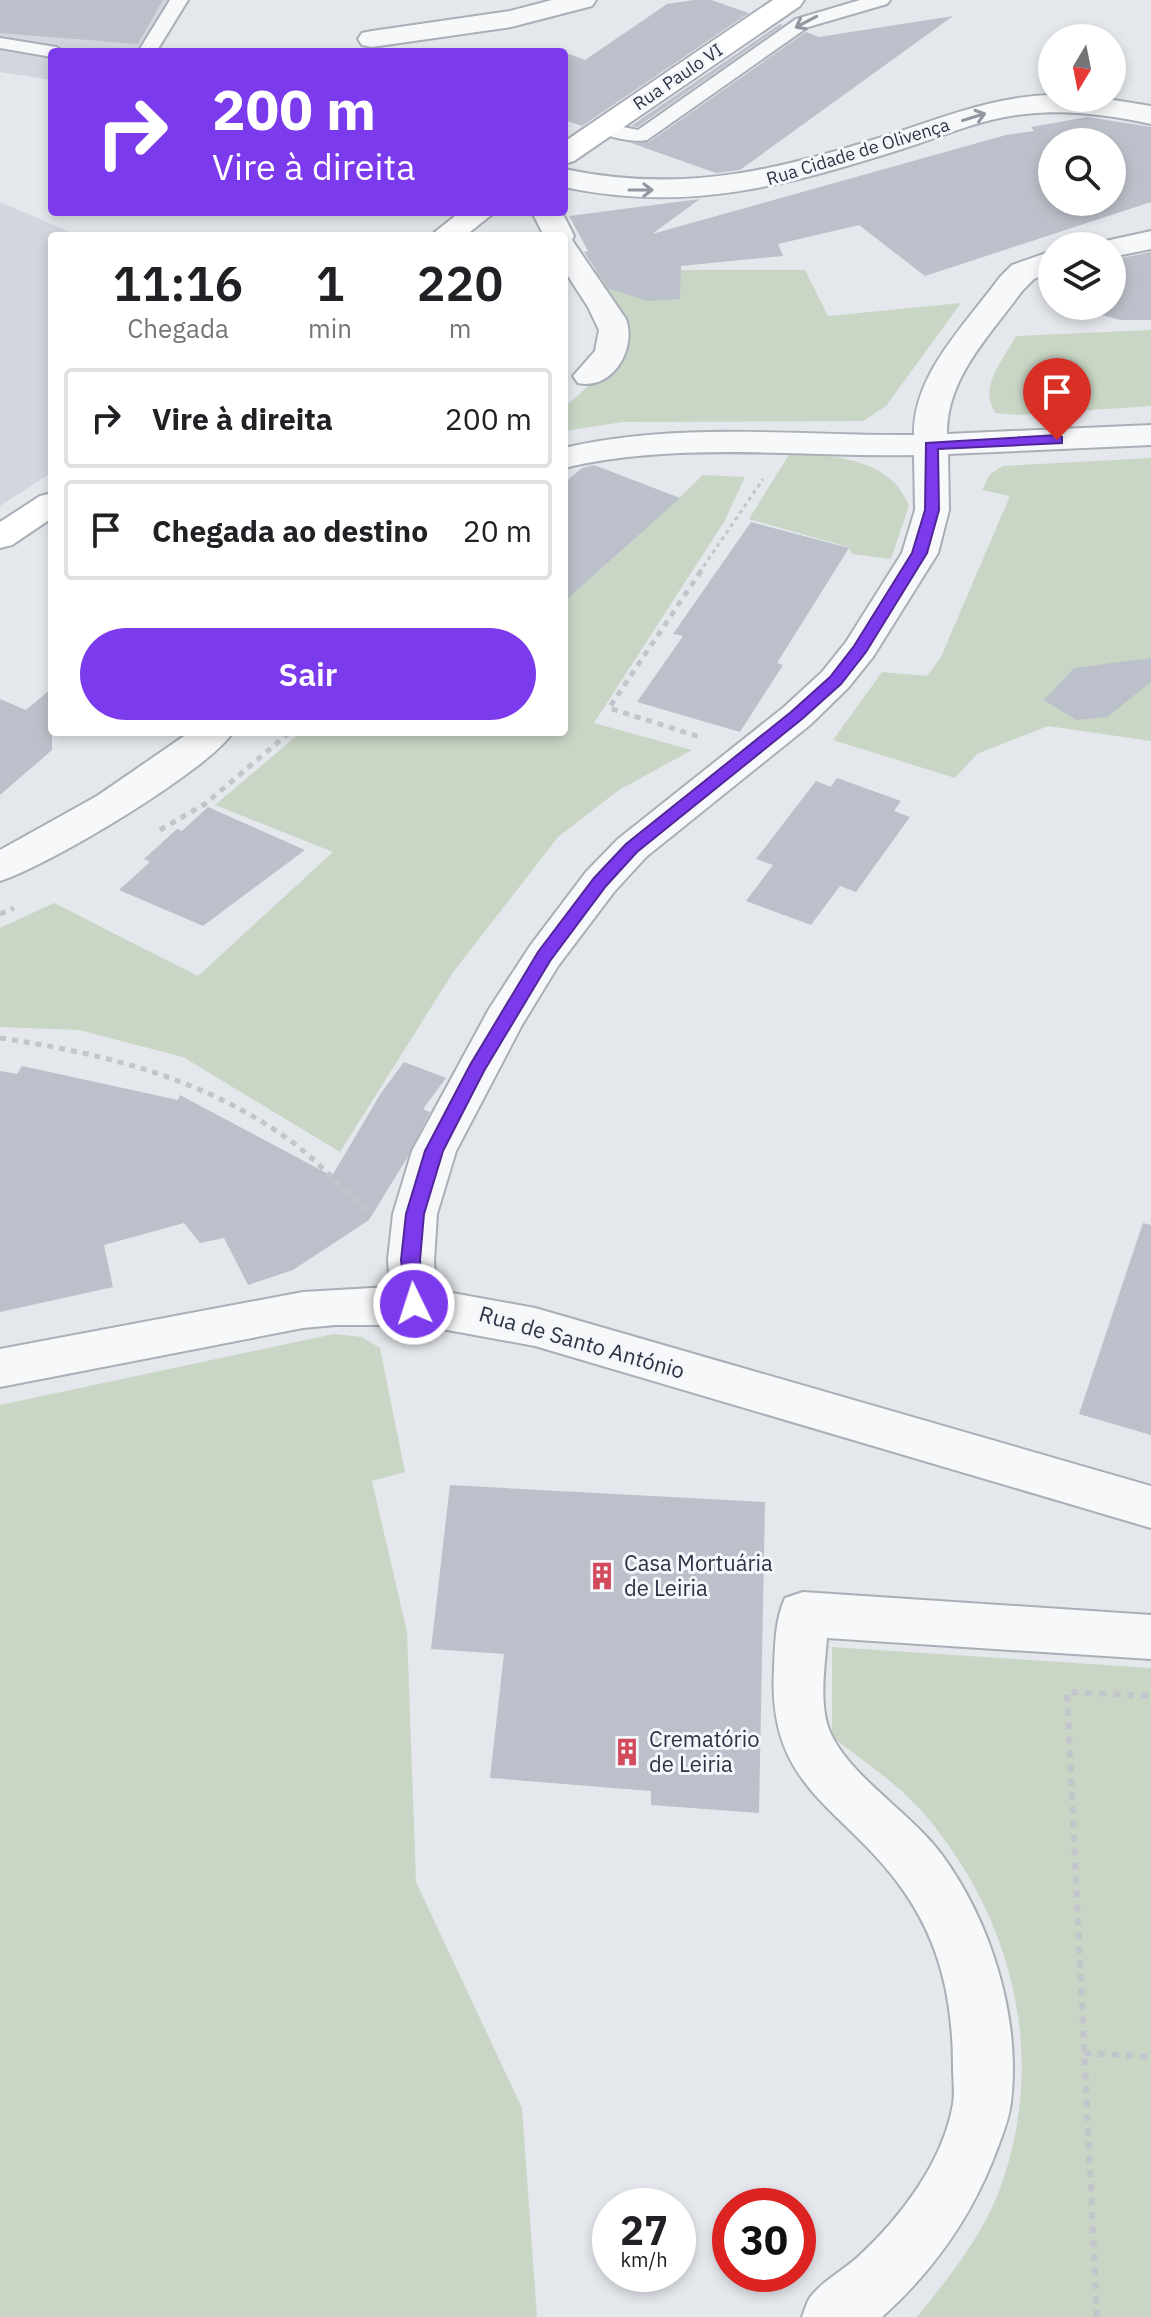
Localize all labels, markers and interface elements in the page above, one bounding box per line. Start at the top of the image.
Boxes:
one-way arrow [795,15,819,31]
north arrow [1038,24,1126,112]
map controls [1038,24,1126,320]
street label: Rua Paulo VI [628,38,727,115]
text: 200 m [212,73,376,145]
icon: right [80,80,184,184]
one-way arrow [961,109,987,124]
street label: Rua Cidade de Olivença [764,113,952,190]
button: search [1038,128,1126,216]
text: Vire à direita [212,143,415,190]
one-way arrow [627,183,654,198]
button: layers [1038,232,1126,320]
text: 11:16 [113,252,243,314]
text: 1 [316,252,344,314]
text: 220 [417,252,503,314]
text: Chegada [127,311,229,345]
text: min [308,311,352,345]
text: m [449,311,471,345]
pin [1023,358,1091,440]
icon: arrive [1035,370,1079,414]
icon: right [84,396,128,440]
text: Vire à direita [152,399,333,438]
text: 200 m [445,399,532,438]
icon: arrive [84,508,128,552]
text: Chegada ao destino [152,511,428,550]
text: 20 m [463,511,532,550]
button: Sair [80,628,536,720]
position arrow [372,1262,456,1346]
street label: Rua de Santo António [476,1298,688,1385]
place label: Casa Mortuária de Leiria [624,1548,773,1602]
building icon: Casa Mortuária de Leiria [587,1561,617,1591]
place label: Crematório de Leiria [649,1724,760,1778]
building icon: Crematório de Leiria [612,1737,642,1767]
speed limit sign: 30 [712,2188,816,2292]
text: 27 [620,2204,668,2256]
text: km/h [620,2246,668,2273]

